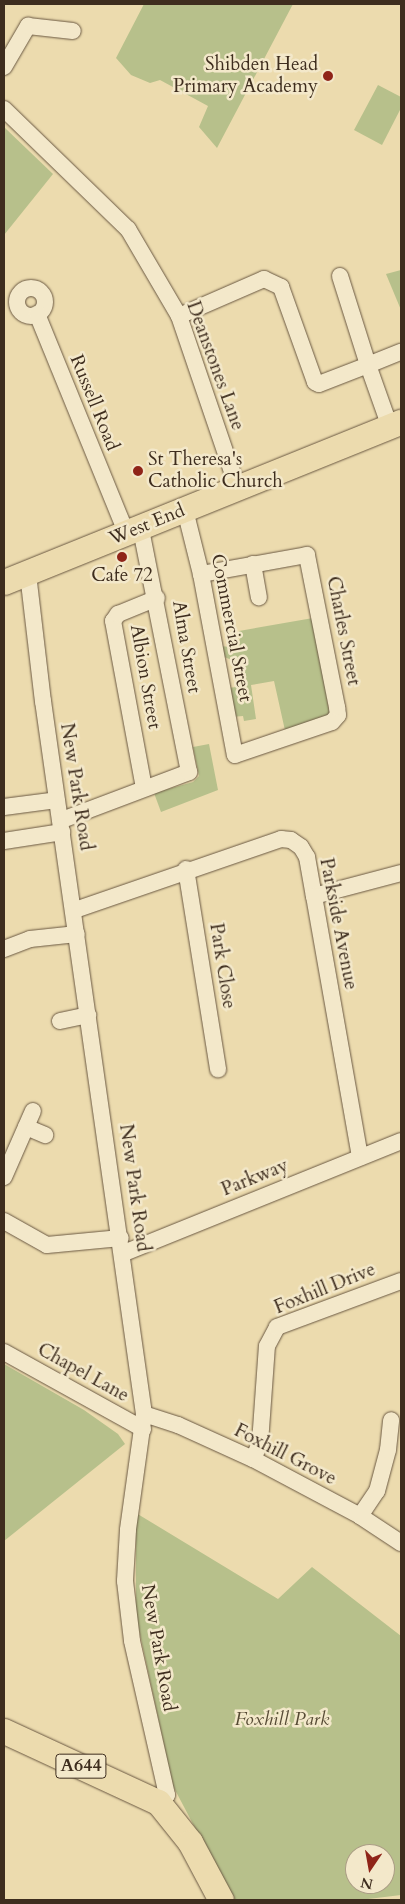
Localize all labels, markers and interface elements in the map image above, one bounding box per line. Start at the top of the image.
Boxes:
place label: Shibden Head Primary Academy [173,54,318,98]
marker: Shibden Head Primary Academy [322,70,334,82]
street label: Deanstones Lane [181,298,249,434]
street label: Russell Road [64,352,124,454]
place label: St Theresa's Catholic Church [148,449,283,493]
marker: St Theresa's Catholic Church [132,465,144,477]
street label: West End [106,499,188,551]
marker: Cafe 72 [116,551,128,563]
street label: Commercial Street [205,552,257,704]
place label: Cafe 72 [91,565,153,587]
street label: Charles Street [321,574,365,688]
street label: Alma Street [167,599,205,695]
street label: Albion Street [125,623,165,731]
street label: New Park Road [55,722,97,852]
street label: Parkside Avenue [314,856,362,992]
street label: Park Close [204,922,240,1010]
street label: New Park Road [114,1123,154,1253]
street label: Parkway [218,1154,292,1202]
street label: Foxhill Drive [271,1258,379,1320]
street label: Chapel Lane [33,1339,133,1407]
street label: Foxhill Grove [230,1420,340,1490]
street label: New Park Road [136,1583,180,1713]
park label: Foxhill Park [235,1709,329,1731]
road number: A644 [55,1750,107,1782]
north arrow [345,1844,395,1894]
text: N [359,1873,375,1894]

